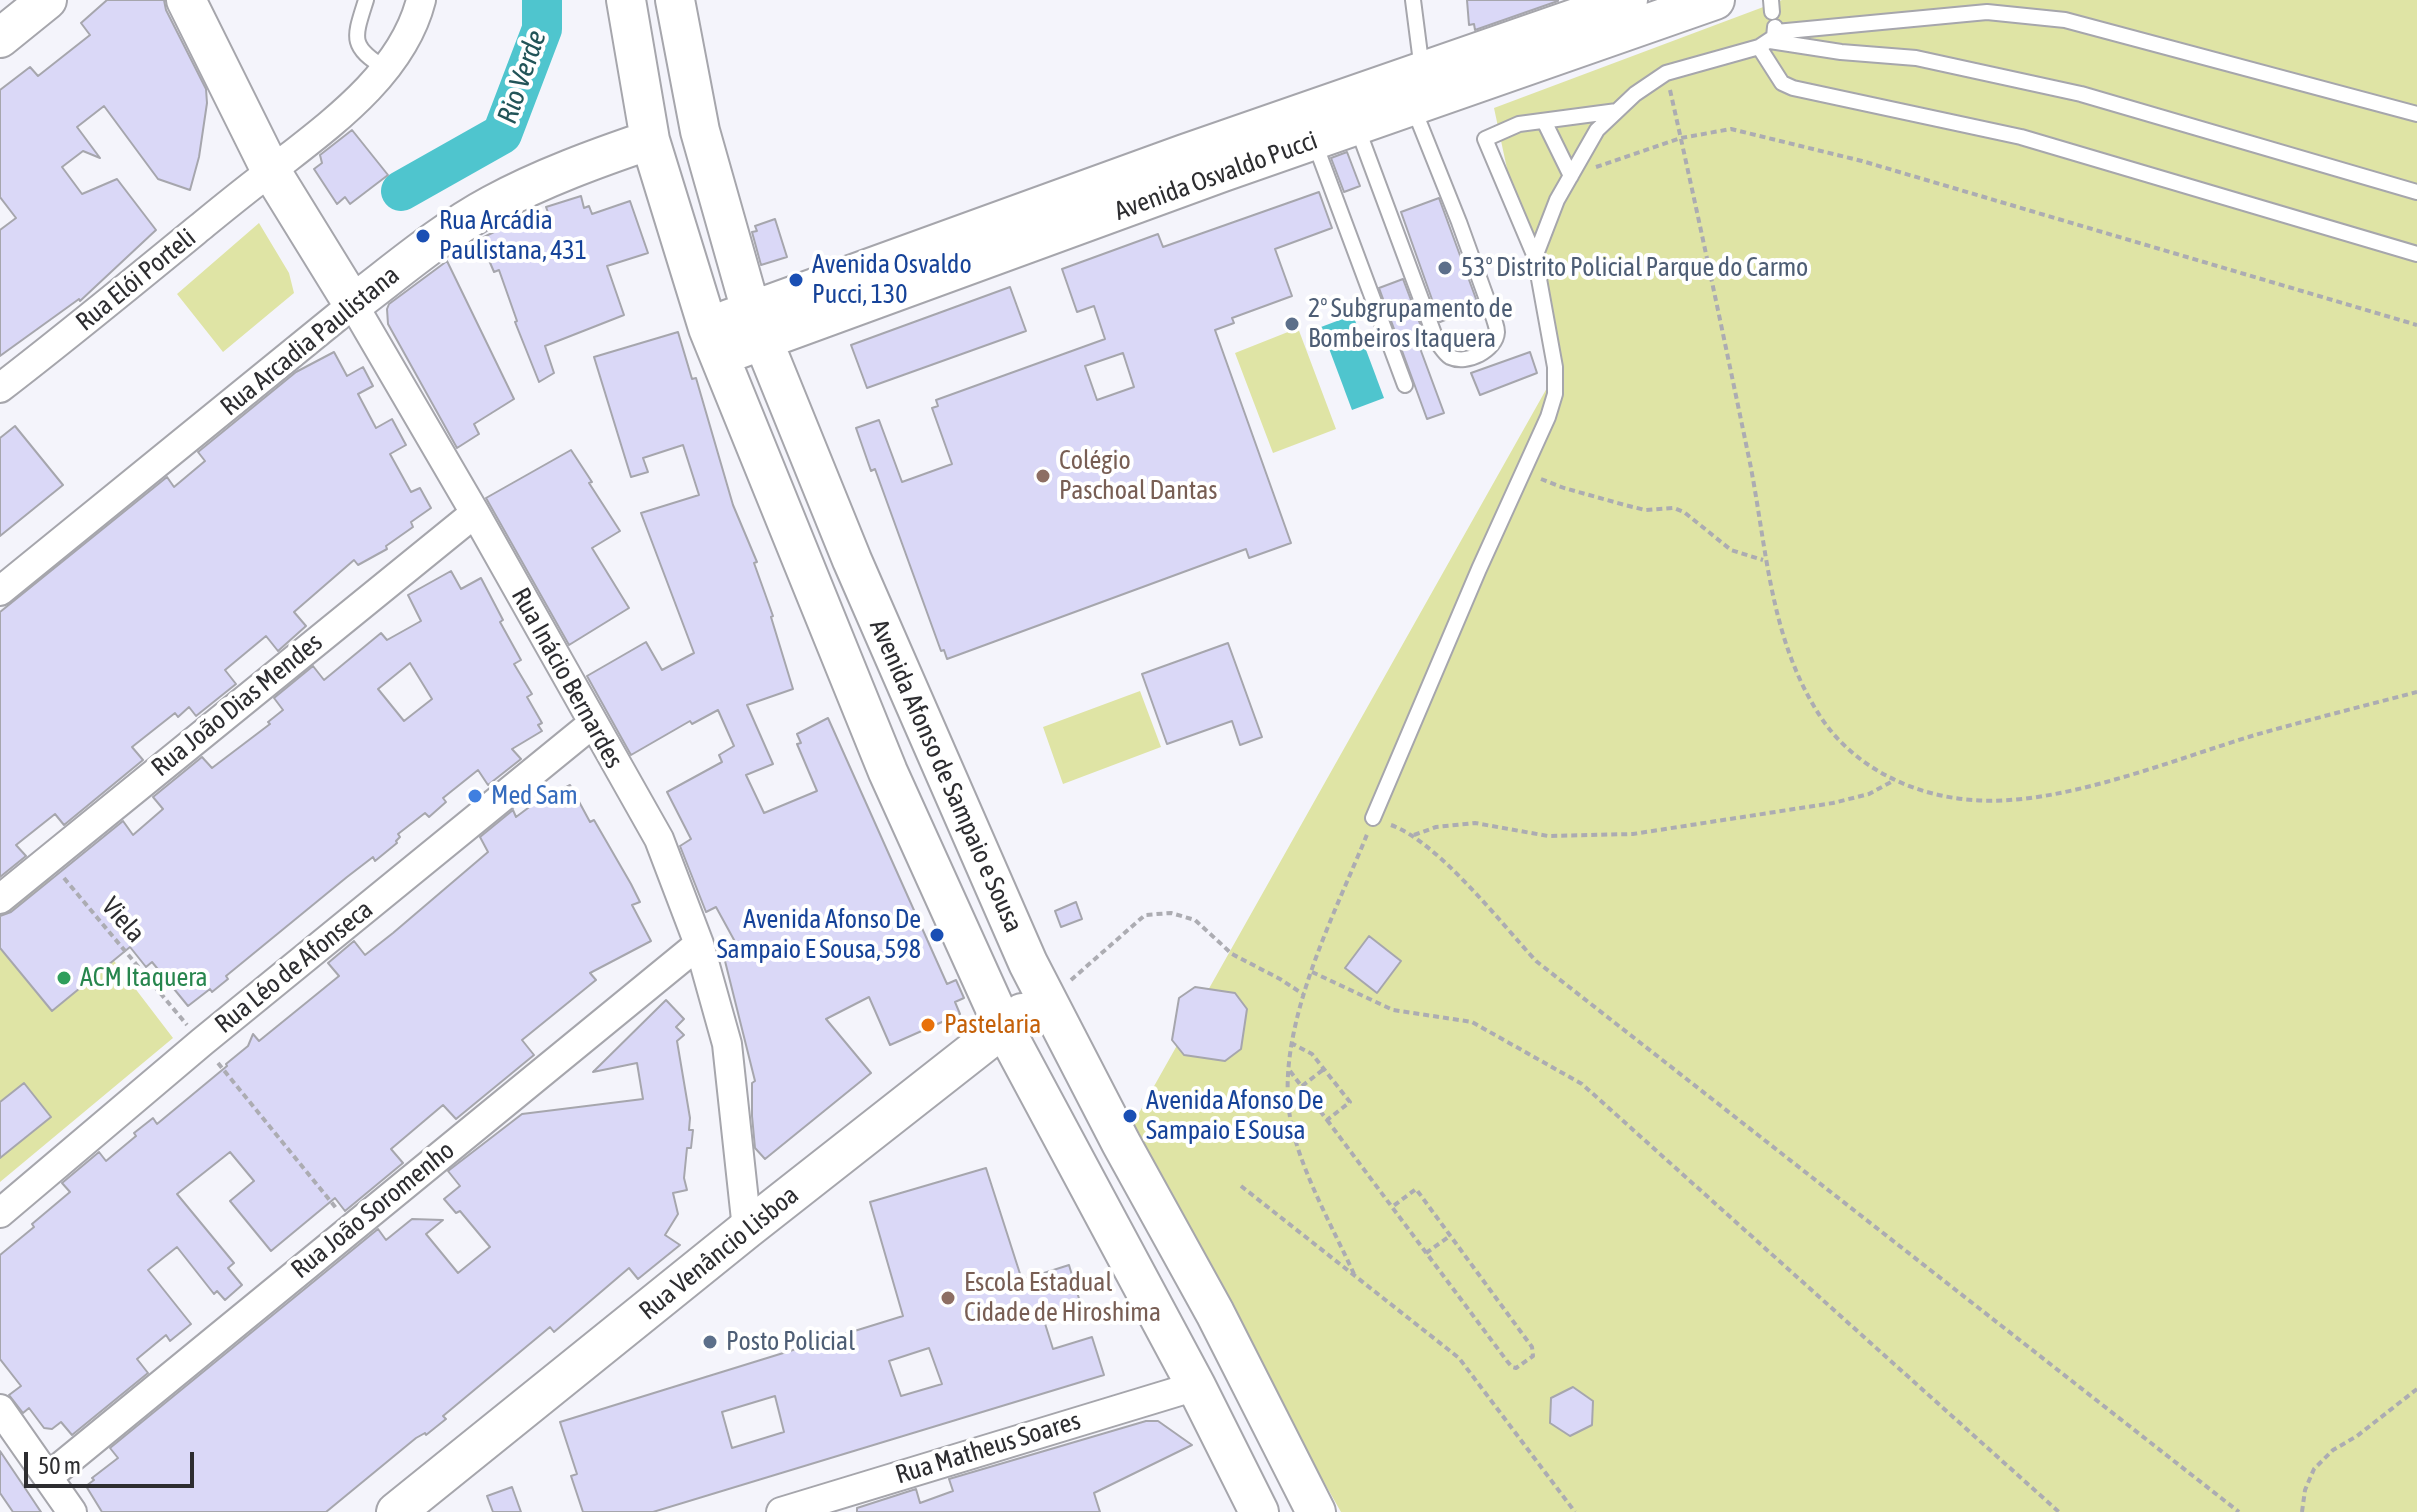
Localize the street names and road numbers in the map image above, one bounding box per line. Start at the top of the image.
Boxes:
street label: Avenida Osvaldo Pucci [1110,125,1322,227]
street label: Rua Elói Porteli [70,222,202,338]
street label: Rua Arcadia Paulistana [215,260,405,422]
street label: Rua Inácio Bernardes [505,582,629,774]
street label: Avenida Afonso de Sampaio e Sousa [863,615,1029,937]
street label: Rua João Dias Mendes [146,627,328,783]
street label: Viela [95,891,151,949]
street label: Rua Léo de Afonseca [209,894,379,1040]
street label: Rua João Soromenho [285,1135,461,1285]
street label: Rua Venâncio Lisboa [633,1179,805,1327]
street label: Rua Matheus Soares [892,1405,1084,1491]

